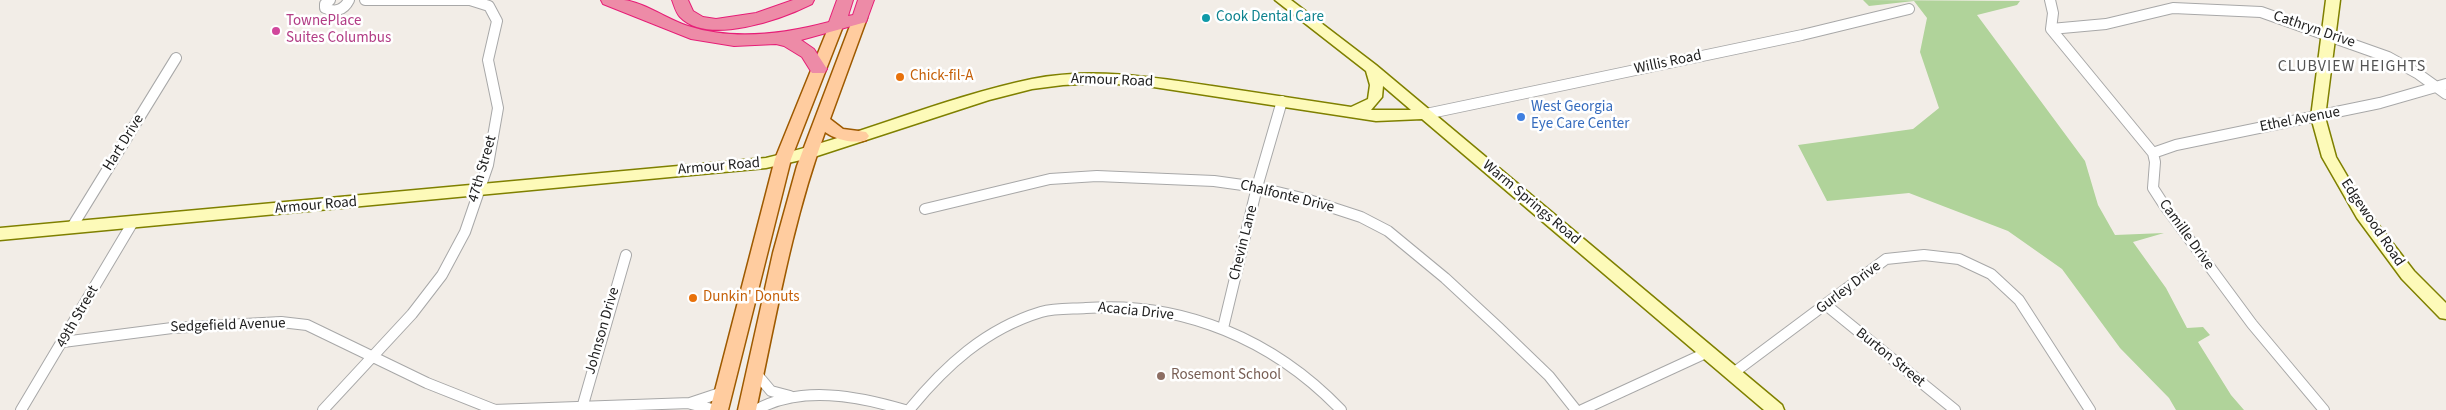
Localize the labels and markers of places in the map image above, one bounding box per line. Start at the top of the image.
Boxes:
place label: Cook Dental Care [1216,9,1324,27]
marker: Cook Dental Care [1200,12,1212,24]
place label: TownePlace Suites Columbus [286,13,391,48]
marker: TownePlace Suites Columbus [270,25,282,37]
place label: Chick-fil-A [910,68,973,86]
marker: Chick-fil-A [894,71,906,83]
place label: West Georgia Eye Care Center [1531,99,1629,134]
marker: West Georgia Eye Care Center [1515,111,1527,123]
place label: Dunkin' Donuts [703,289,800,307]
marker: Dunkin' Donuts [687,292,699,304]
place label: Rosemont School [1171,367,1281,385]
marker: Rosemont School [1155,370,1167,382]

